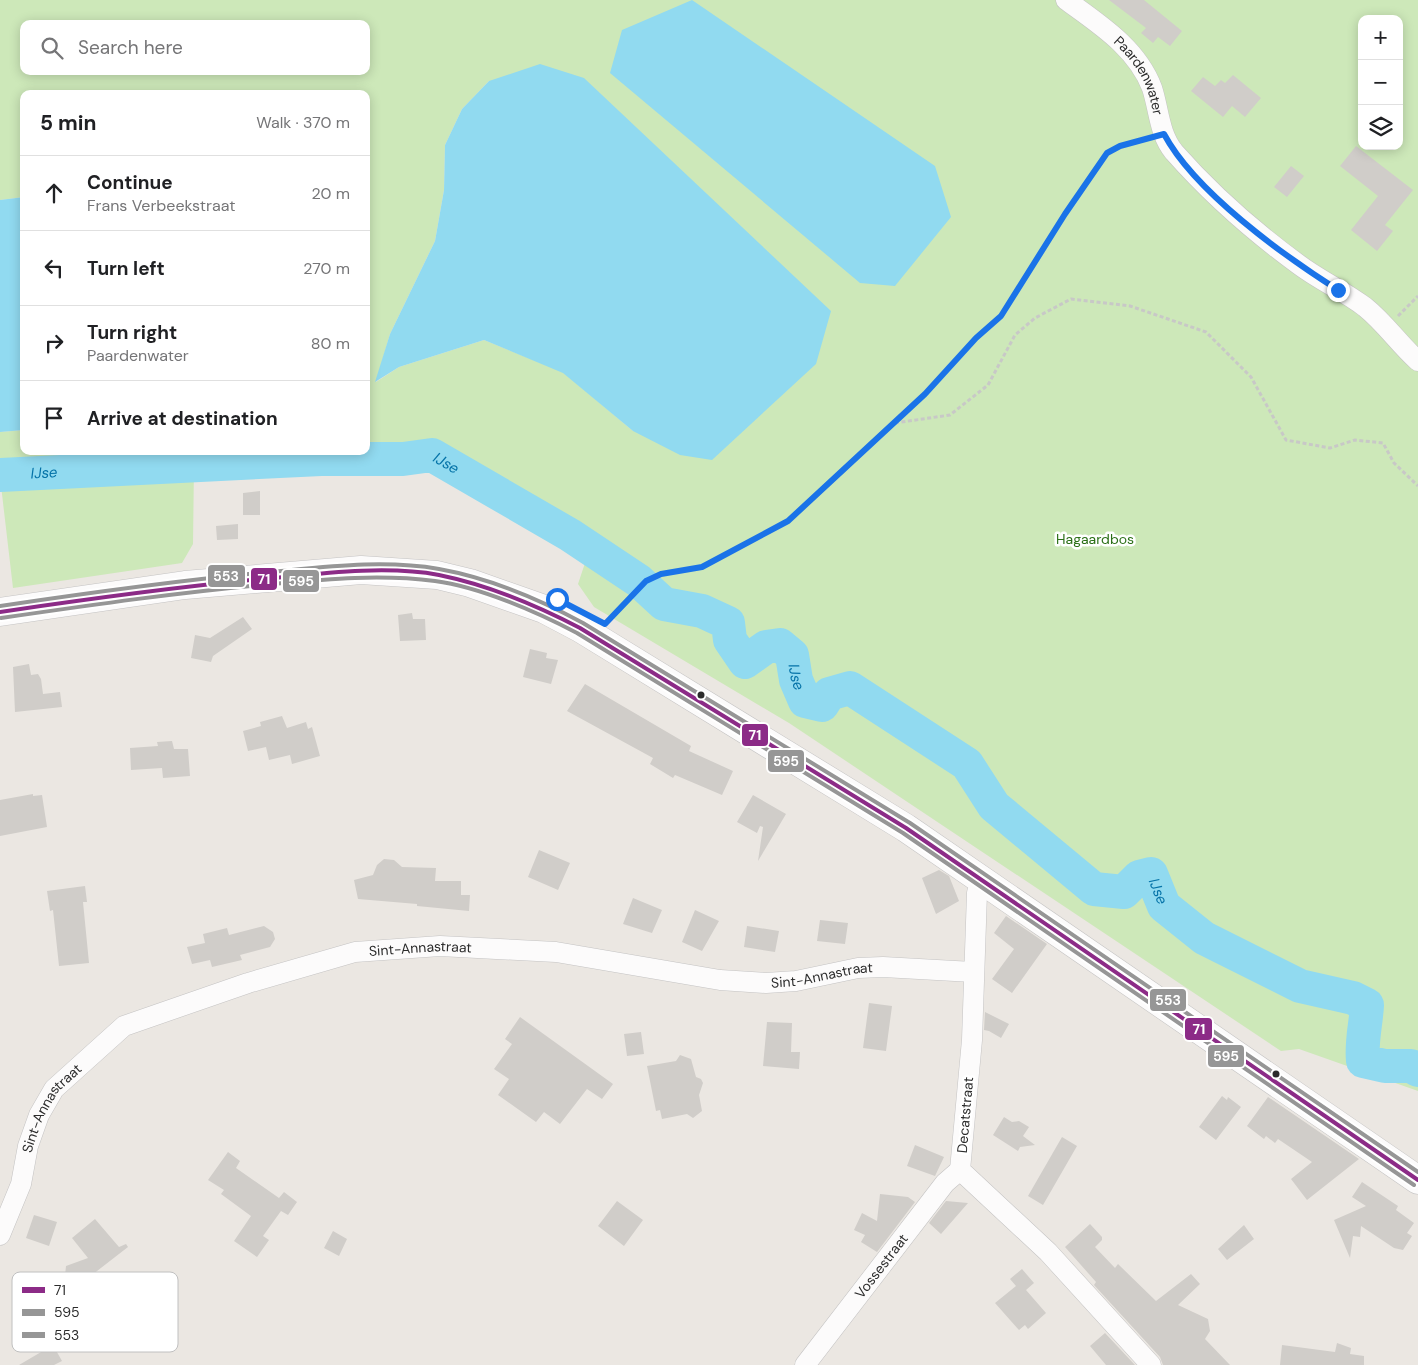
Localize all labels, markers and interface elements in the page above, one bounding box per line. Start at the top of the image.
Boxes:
map controls [1358,15,1403,150]
button: + [1358,15,1403,60]
search box [20,20,370,75]
street label: Paardenwater [1110,32,1167,117]
icon: search [38,34,66,62]
text: Search here [78,35,183,60]
button: − [1358,60,1403,105]
button: layers [1358,105,1403,150]
text: 5 min [40,109,96,137]
text: Walk · 370 m [256,112,350,133]
text: Continue [87,170,173,195]
icon: ahead [40,179,68,207]
text: 20 m [311,183,350,204]
text: Frans Verbeekstraat [87,195,235,216]
icon: left [40,254,68,282]
text: Turn left [87,256,165,281]
text: 270 m [303,258,350,279]
route end [1327,279,1350,302]
text: Turn right [87,320,177,345]
icon: right [40,329,68,357]
text: 80 m [311,333,350,354]
text: Paardenwater [87,345,189,366]
icon: arrive [40,404,68,432]
text: Arrive at destination [87,406,278,431]
water label: IJse [430,448,463,479]
water label: IJse [30,462,58,483]
park label: Hagaardbos [1056,530,1134,548]
line badge: 553 [207,564,246,588]
text: 553 [213,567,239,585]
line badge: 71 [250,567,278,591]
line badge: 595 [282,569,320,593]
text: 71 [258,570,270,588]
text: 595 [288,572,314,590]
route start [546,588,569,611]
water label: IJse [784,662,809,694]
unlabelled marker [696,690,706,700]
line badge: 71 [741,723,769,747]
text: 71 [749,726,761,744]
line badge: 595 [767,749,805,773]
text: 595 [773,752,799,770]
water label: IJse [1144,875,1172,908]
street label: Sint-Annastraat [368,937,472,960]
street label: Sint-Annastraat [770,958,873,992]
line badge: 553 [1149,988,1187,1012]
text: 553 [1155,991,1181,1009]
line badge: 71 [1184,1017,1213,1041]
text: 71 [1193,1020,1205,1038]
line badge: 595 [1207,1044,1245,1068]
text: 595 [1213,1047,1239,1065]
street label: Sint-Annastraat [18,1060,85,1154]
unlabelled marker [1271,1069,1281,1079]
street label: Decatstraat [953,1076,977,1154]
street label: Vossestraat [851,1230,912,1302]
legend [12,1272,178,1352]
text: 71 [54,1281,66,1299]
text: 595 [54,1303,79,1321]
text: 553 [54,1326,79,1344]

